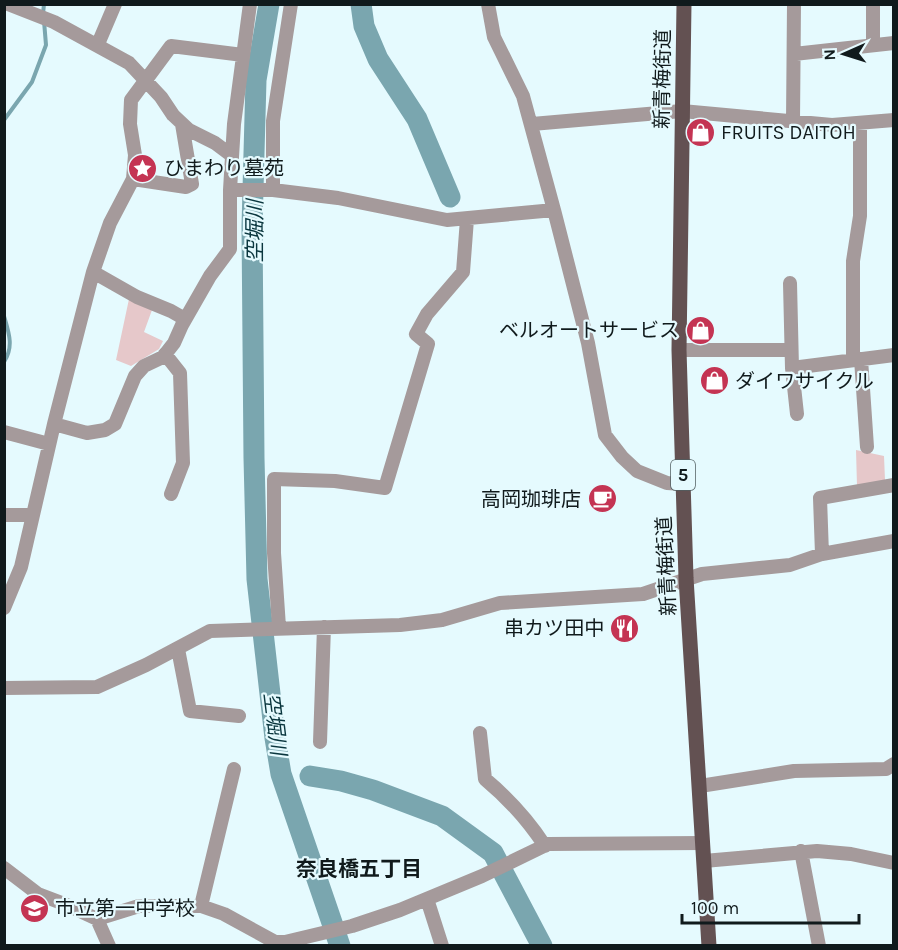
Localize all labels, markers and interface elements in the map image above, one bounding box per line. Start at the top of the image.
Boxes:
north arrow [814,24,874,84]
street label: 新青梅街道 [650,29,675,129]
text: N [820,49,839,61]
shop icon: FRUITS DAITOH [684,116,716,148]
place label: FRUITS DAITOH [721,121,856,144]
place icon: ひまわり墓苑 [127,152,159,184]
place label: ひまわり墓苑 [164,157,284,180]
water label: 空堀川 [243,198,267,263]
shop icon: ベルオートサービス [684,314,716,346]
place label: ベルオートサービス [499,319,679,342]
shop icon: ダイワサイクル [698,365,730,397]
place label: ダイワサイクル [735,370,874,393]
road number: 5 [671,460,695,490]
cafe icon: 高岡珈琲店 [586,483,618,515]
place label: 高岡珈琲店 [481,488,581,511]
street label: 新青梅街道 [652,515,681,617]
restaurant icon: 串カツ田中 [609,612,641,644]
place label: 串カツ田中 [504,617,604,640]
water label: 空堀川 [259,691,291,759]
district label: 奈良橋五丁目 [296,857,422,881]
scale bar [682,887,859,925]
school or university icon: 市立第一中学校 [18,892,50,924]
place label: 市立第一中学校 [55,897,195,920]
text: 100 m [691,897,739,919]

